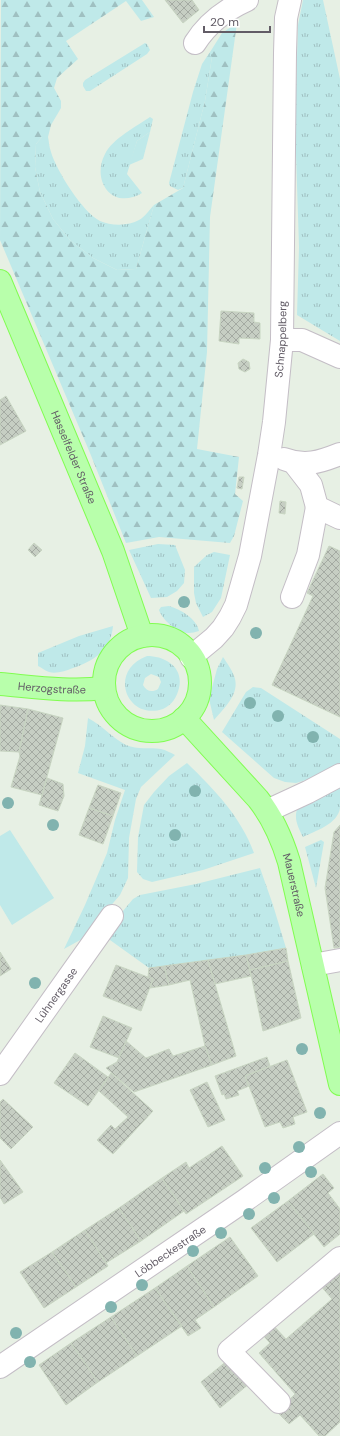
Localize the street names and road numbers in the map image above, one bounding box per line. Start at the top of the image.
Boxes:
street label: Schnappelberg [271,301,289,378]
street label: Hasselfelder Straße [48,408,99,506]
street label: Herzogstraße [17,679,86,696]
street label: Mauerstraße [280,851,308,918]
street label: Lühnergasse [32,965,80,1025]
street label: Löbbeckestraße [132,1222,209,1280]

